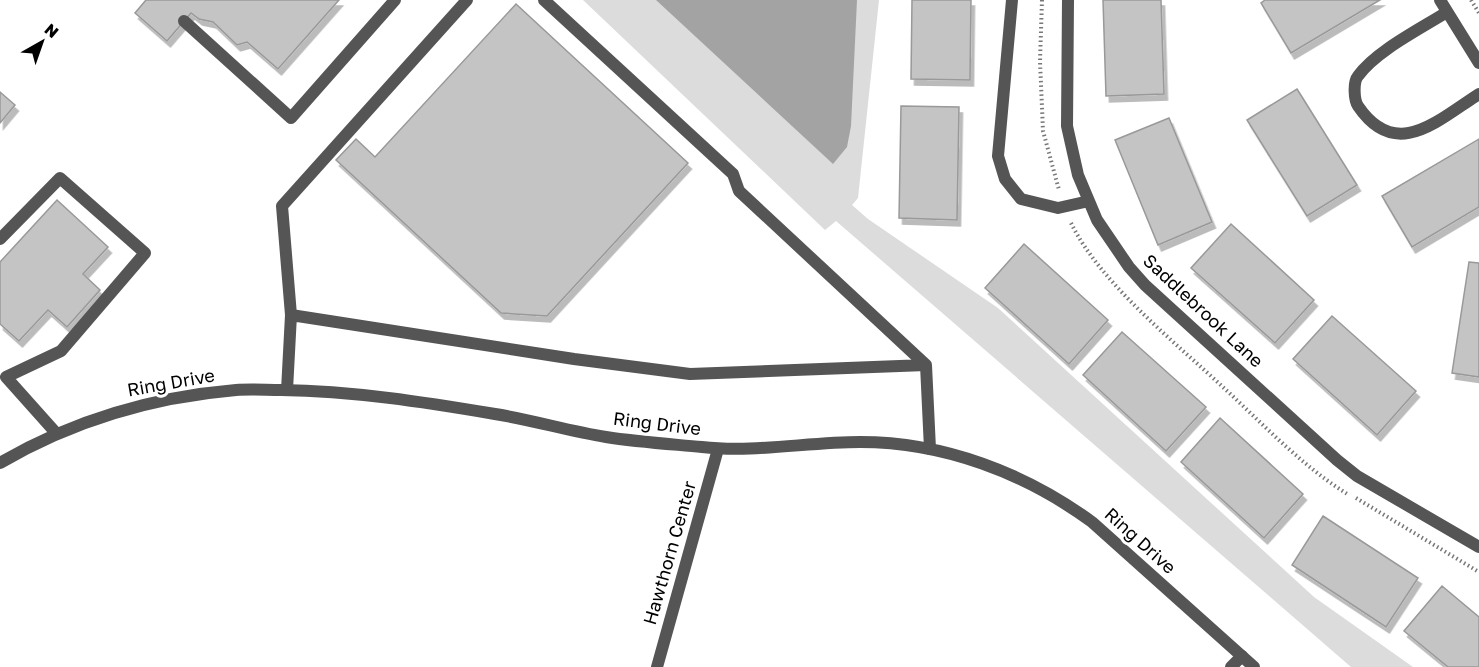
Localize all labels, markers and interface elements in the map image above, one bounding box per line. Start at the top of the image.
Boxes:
north arrow [12,12,72,72]
text: N [41,19,63,42]
street label: Saddlebrook Lane [1139,249,1268,372]
street label: Ring Drive [125,364,216,401]
street label: Ring Drive [612,407,702,439]
street label: Hawthorn Center [638,478,700,627]
street label: Ring Drive [1100,503,1181,578]

